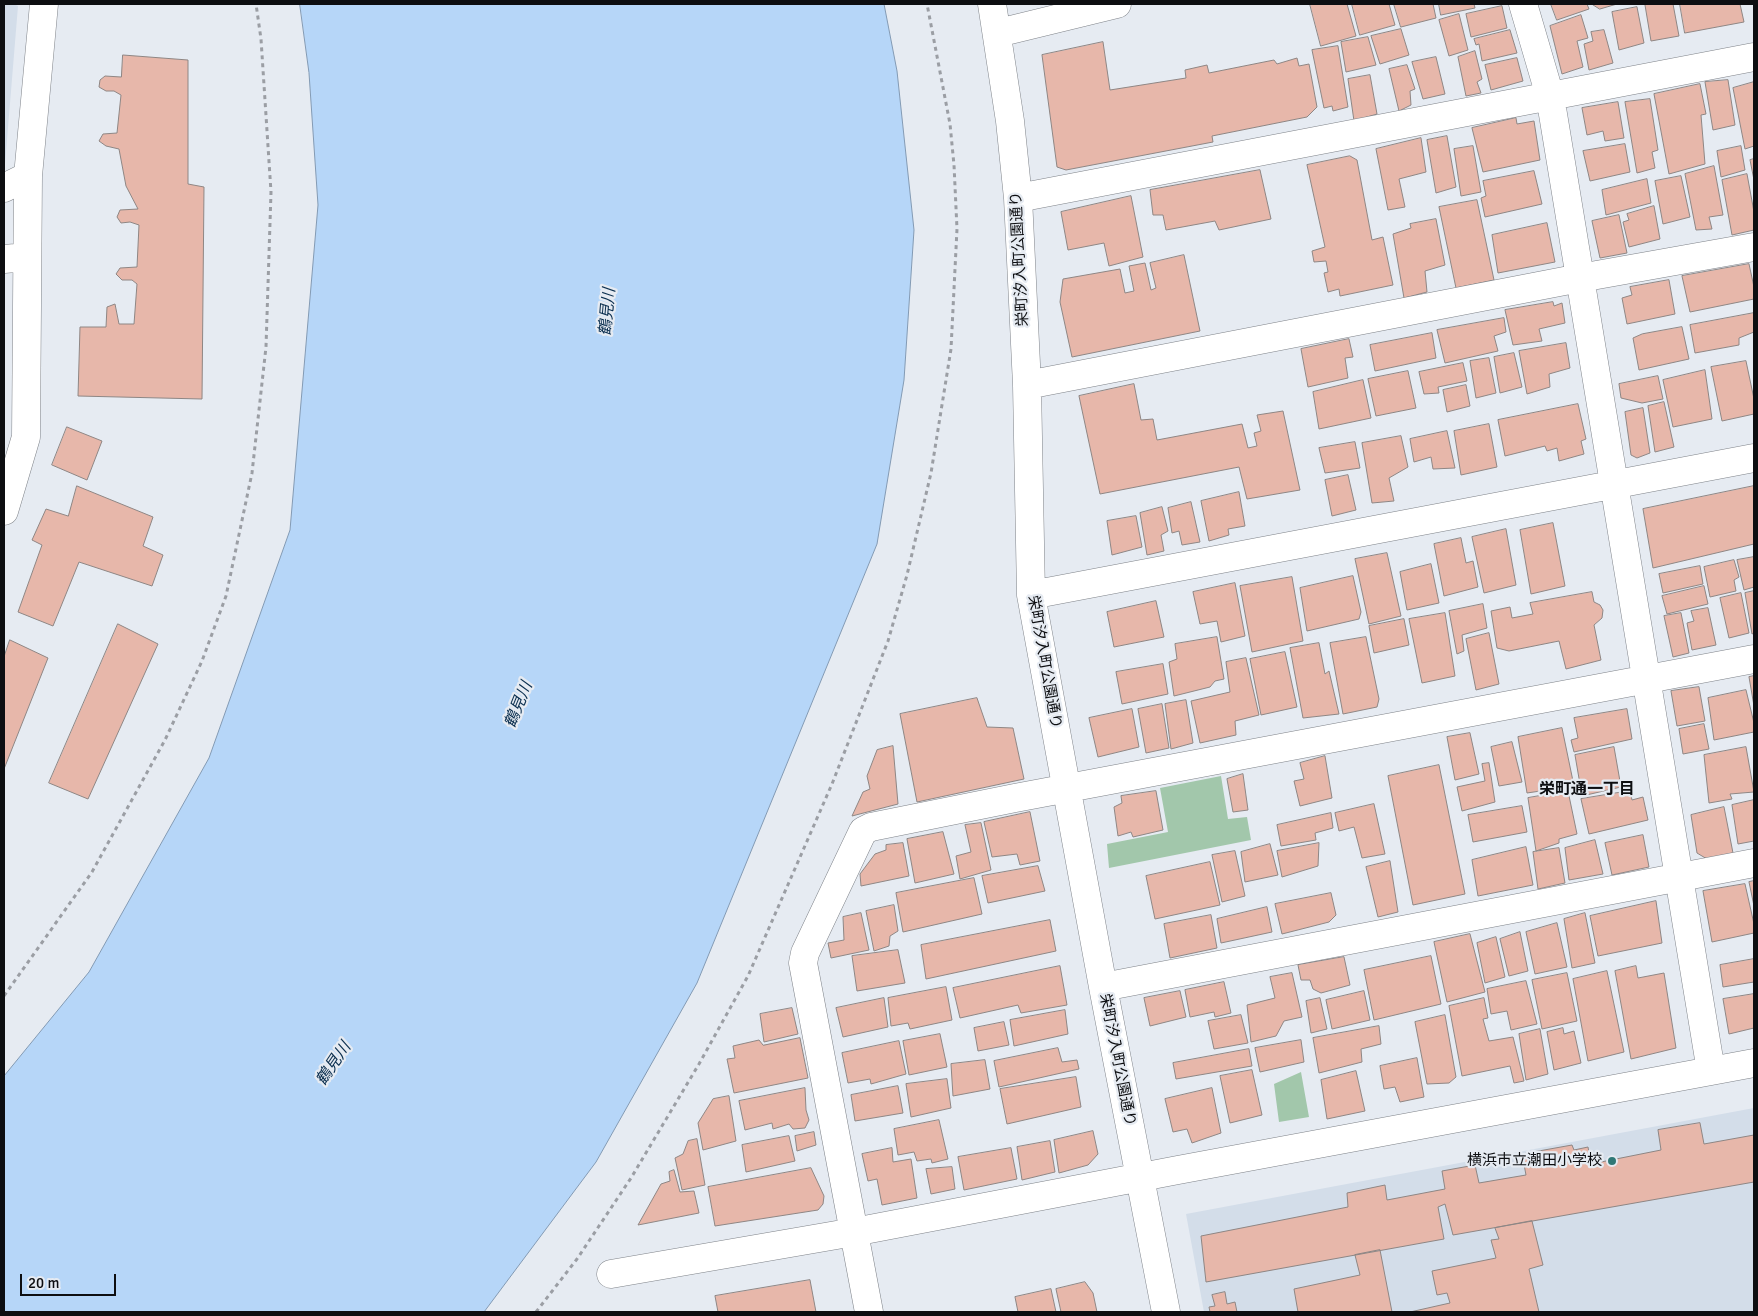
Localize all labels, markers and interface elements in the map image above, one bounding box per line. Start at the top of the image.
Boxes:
street label: 栄町汐入町公園通り [1007,191,1033,327]
water label: 鶴見川 [596,287,620,337]
street label: 栄町汐入町公園通り [1023,594,1065,730]
water label: 鶴見川 [501,679,537,731]
district label: 栄町通一丁目 [1539,780,1635,800]
street label: 栄町汐入町公園通り [1095,992,1139,1128]
water label: 鶴見川 [313,1039,355,1089]
place label: 横浜市立潮田小学校 [1467,1152,1602,1170]
marker: 横浜市立潮田小学校 [1606,1155,1618,1167]
scale bar [22,1264,119,1296]
text: 20 m [28,1274,59,1292]

